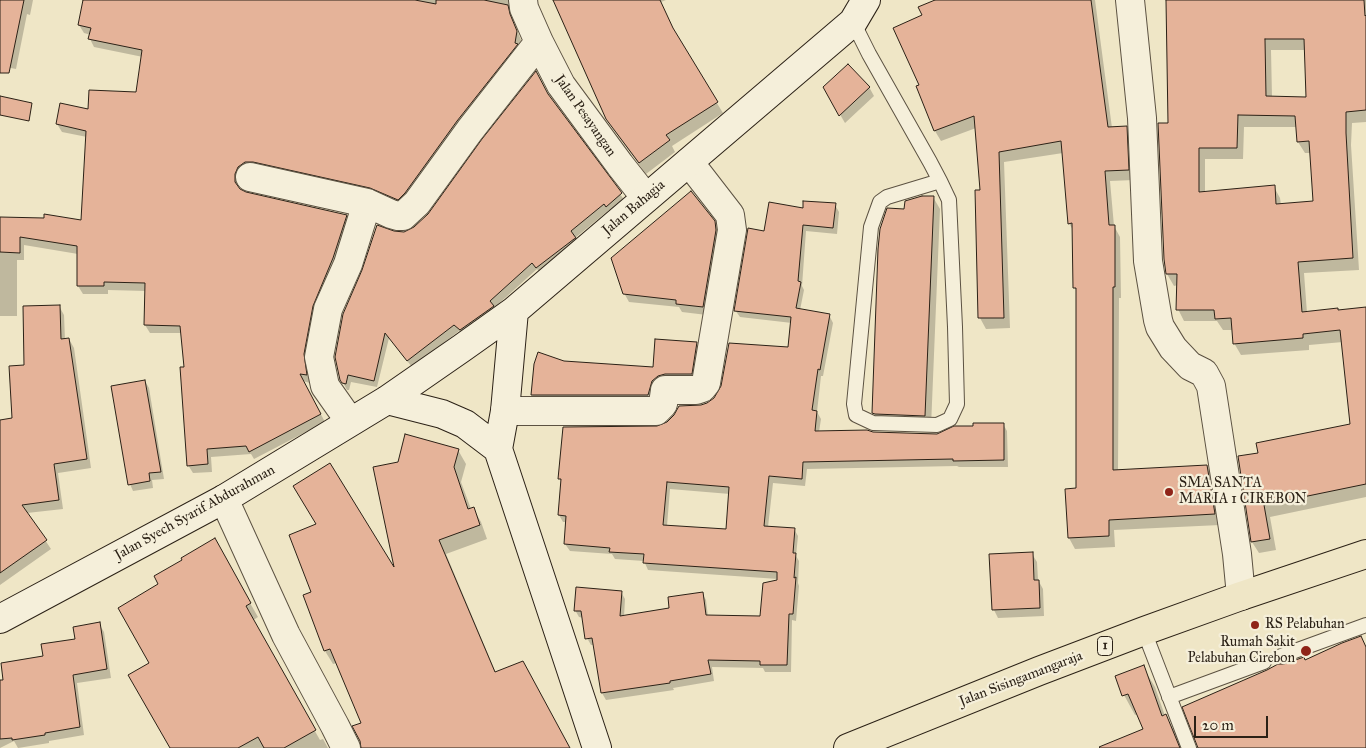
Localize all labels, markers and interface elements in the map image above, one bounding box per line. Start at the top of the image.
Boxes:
street label: Jalan Pesayangan [551,72,619,160]
street label: Jalan Bahagia [599,177,669,239]
street label: Jalan Syech Syarif Abdurahman [112,462,278,564]
place label: SMA SANTA MARIA 1 CIREBON [1179,476,1307,508]
marker: SMA SANTA MARIA 1 CIREBON [1163,486,1175,498]
place label: RS Pelabuhan [1265,617,1345,633]
marker: RS Pelabuhan [1249,619,1261,631]
place label: Rumah Sakit Pelabuhan Cirebon [1187,635,1295,668]
road number: 1 [1098,636,1112,656]
marker: Rumah Sakit Pelabuhan Cirebon [1299,644,1313,658]
street label: Jalan Sisingamangaraja [957,648,1085,710]
scale bar [1196,706,1270,738]
text: 20 m [1202,716,1234,734]

